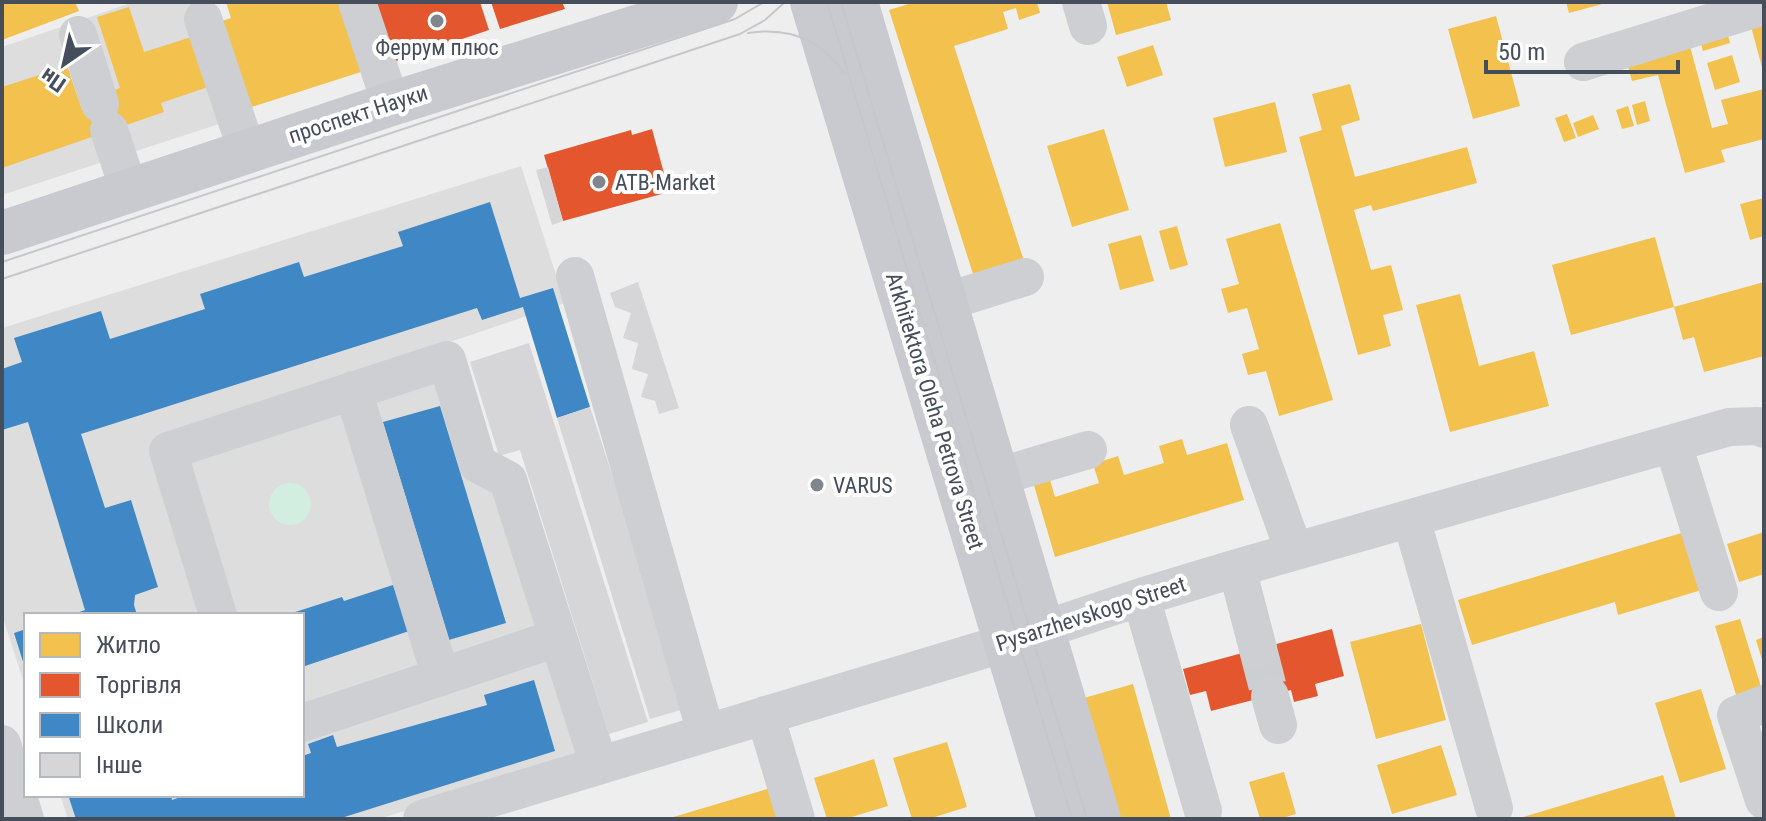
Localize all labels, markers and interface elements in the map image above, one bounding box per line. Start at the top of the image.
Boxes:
marker: Феррум плюс [428,12,446,30]
north arrow [24,24,104,104]
scale bar [1486,24,1678,74]
place label: Феррум плюс [375,35,499,60]
text: 50 m [1498,38,1545,66]
text: Пн [36,63,70,97]
street label: проспект Науки [285,80,431,148]
place label: ATB-Market [615,170,716,195]
marker: ATB-Market [590,173,608,191]
street label: Arkhitektora Oleha Petrova Street [881,269,989,553]
place label: VARUS [833,473,893,498]
marker: VARUS [808,476,826,494]
street label: Pysarzhevskogo Street [993,571,1189,657]
legend [24,613,304,797]
text: Житло [96,631,161,659]
text: Торгівля [96,671,182,699]
text: Школи [96,711,163,739]
text: Інше [96,751,142,779]

